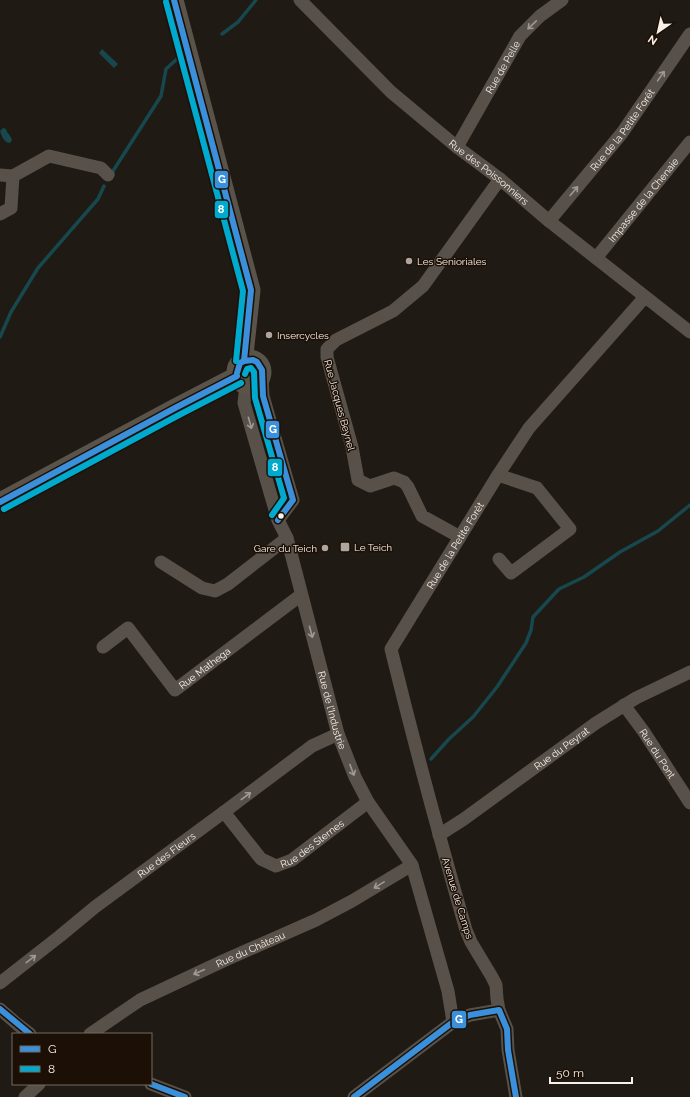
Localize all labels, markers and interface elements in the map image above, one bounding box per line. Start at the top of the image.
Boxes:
north arrow [638,12,678,52]
one-way arrow [527,20,537,30]
text: N [646,32,660,48]
street label: Rue de Pelle [484,39,522,96]
one-way arrow [657,71,665,82]
street label: Rue de la Petite Forêt [588,86,657,173]
street label: Rue des Poissonniers [447,138,531,207]
street label: Impasse de la Chenaie [606,156,681,244]
line badge: G [214,170,229,189]
text: G [218,173,226,186]
one-way arrow [569,185,578,196]
line badge: 8 [214,200,229,219]
text: 8 [218,203,225,216]
marker: Les Senioriales [404,256,414,266]
place label: Les Senioriales [417,256,487,267]
marker: Insercycles [264,330,274,340]
place label: Insercycles [277,330,329,341]
street label: Rue Jacques Beynel [322,358,357,452]
one-way arrow [247,416,254,429]
line badge: G [265,420,280,439]
text: G [269,423,277,436]
line badge: 8 [267,458,283,477]
text: 8 [272,461,279,474]
street label: Rue de la Petite Forêt [424,500,486,591]
unlabelled marker [276,511,286,521]
marker: Le Teich [339,541,351,553]
place label: Le Teich [354,542,392,553]
place label: Gare du Teich [254,543,317,554]
marker: Gare du Teich [320,543,330,553]
one-way arrow [308,626,316,639]
street label: Rue Mathega [177,645,233,691]
street label: Rue de l'Industrie [316,670,348,751]
street label: Rue du Peyrat [532,725,592,772]
street label: Rue du Pont [637,727,678,781]
one-way arrow [349,764,357,776]
one-way arrow [240,791,251,800]
street label: Rue des Sternes [279,818,346,870]
street label: Rue des Fleurs [135,830,198,880]
street label: Avenue de Camps [440,856,475,940]
one-way arrow [373,881,385,889]
street label: Rue du Château [214,929,287,970]
one-way arrow [25,954,36,963]
one-way arrow [193,969,205,976]
line badge: G [451,1010,467,1029]
text: G [455,1013,463,1026]
legend [12,1033,152,1085]
text: G [48,1042,57,1056]
scale bar [550,1059,632,1085]
text: 8 [48,1062,55,1076]
text: 50 m [556,1066,584,1080]

